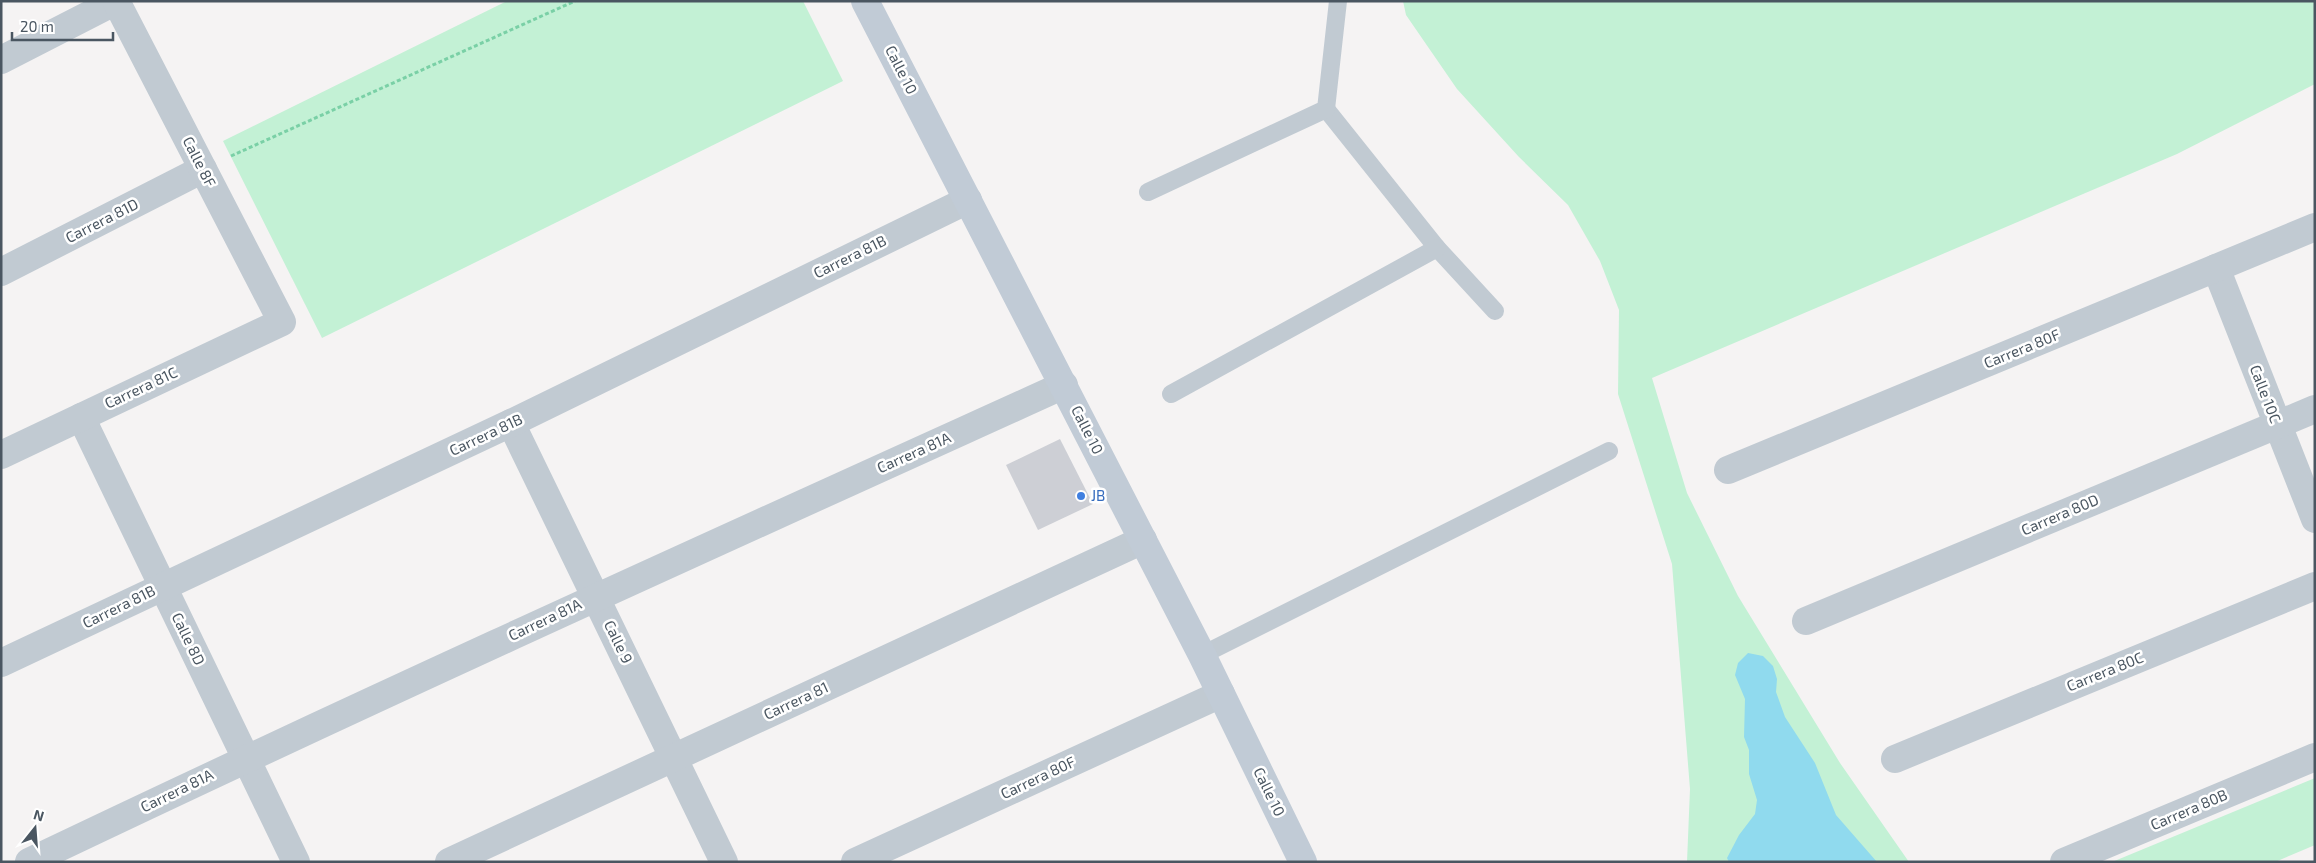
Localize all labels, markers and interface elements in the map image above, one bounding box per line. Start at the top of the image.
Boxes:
scale bar [12,10,114,42]
text: 20 m [20,17,54,35]
street label: Calle 10 [882,42,922,97]
street label: Calle 8F [180,133,220,190]
street label: Carrera 81D [62,194,141,246]
street label: Carrera 81B [810,231,889,281]
street label: Carrera 80F [1981,325,2062,371]
street label: Carrera 81C [101,362,180,412]
street label: Calle 10C [2247,362,2285,426]
street label: Calle 10 [1068,402,1108,457]
street label: Carrera 81B [446,409,525,459]
street label: Carrera 81A [874,428,954,476]
place label: JB [1091,486,1105,504]
marker: JB [1075,490,1087,502]
street label: Carrera 80D [2018,490,2101,538]
street label: Carrera 81B [79,581,158,631]
street label: Carrera 81A [505,594,585,644]
street label: Calle 8D [168,609,209,668]
street label: Calle 9 [601,617,637,666]
street label: Carrera 80C [2064,647,2146,695]
street label: Carrera 81 [760,677,831,723]
street label: Carrera 80F [997,752,1078,802]
street label: Carrera 81A [137,764,216,815]
street label: Calle 10 [1250,764,1289,819]
street label: Carrera 80B [2147,785,2230,833]
north arrow [10,803,60,853]
text: N [32,805,46,825]

